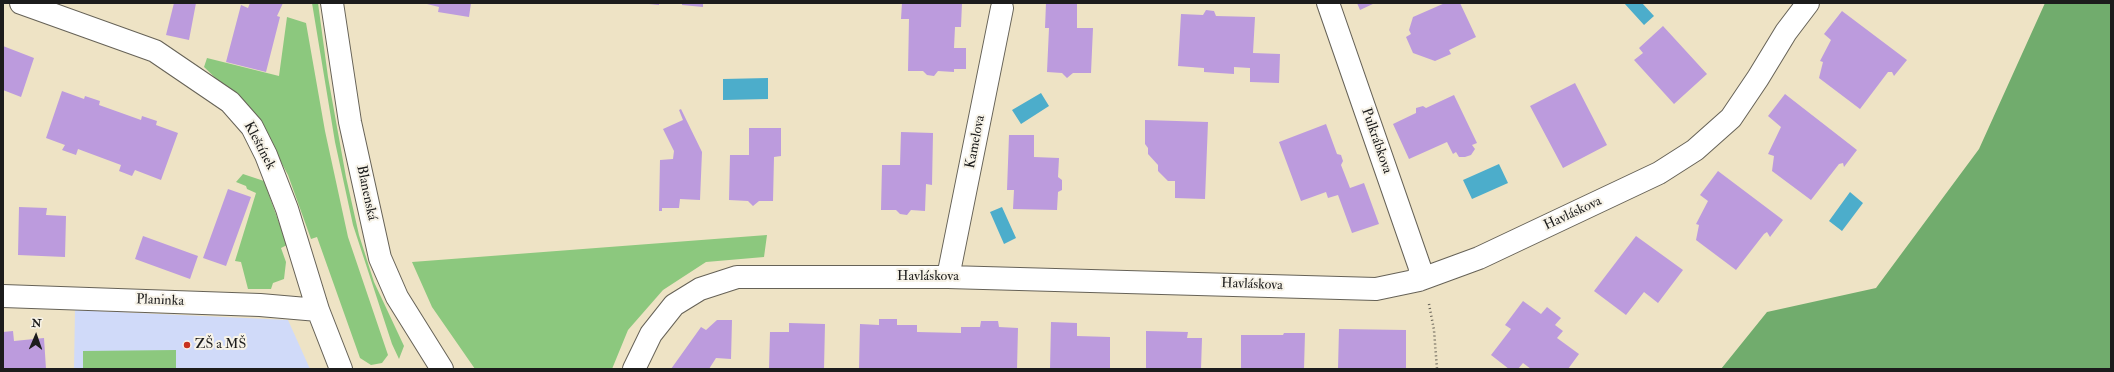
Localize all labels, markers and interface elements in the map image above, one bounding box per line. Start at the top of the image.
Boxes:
street label: Pulkrábkova [1357,106,1395,176]
street label: Kamelova [963,114,989,170]
street label: Kleštínek [239,119,279,173]
street label: Blanenská [352,164,380,222]
street label: Havláskova [1541,193,1605,235]
street label: Havláskova [897,269,959,285]
street label: Havláskova [1221,276,1283,294]
street label: Planinka [136,292,184,310]
north arrow [16,316,56,356]
text: N [31,317,42,330]
place label: ZŠ a MŠ [195,337,246,353]
marker: ZŠ a MŠ [182,340,192,350]

